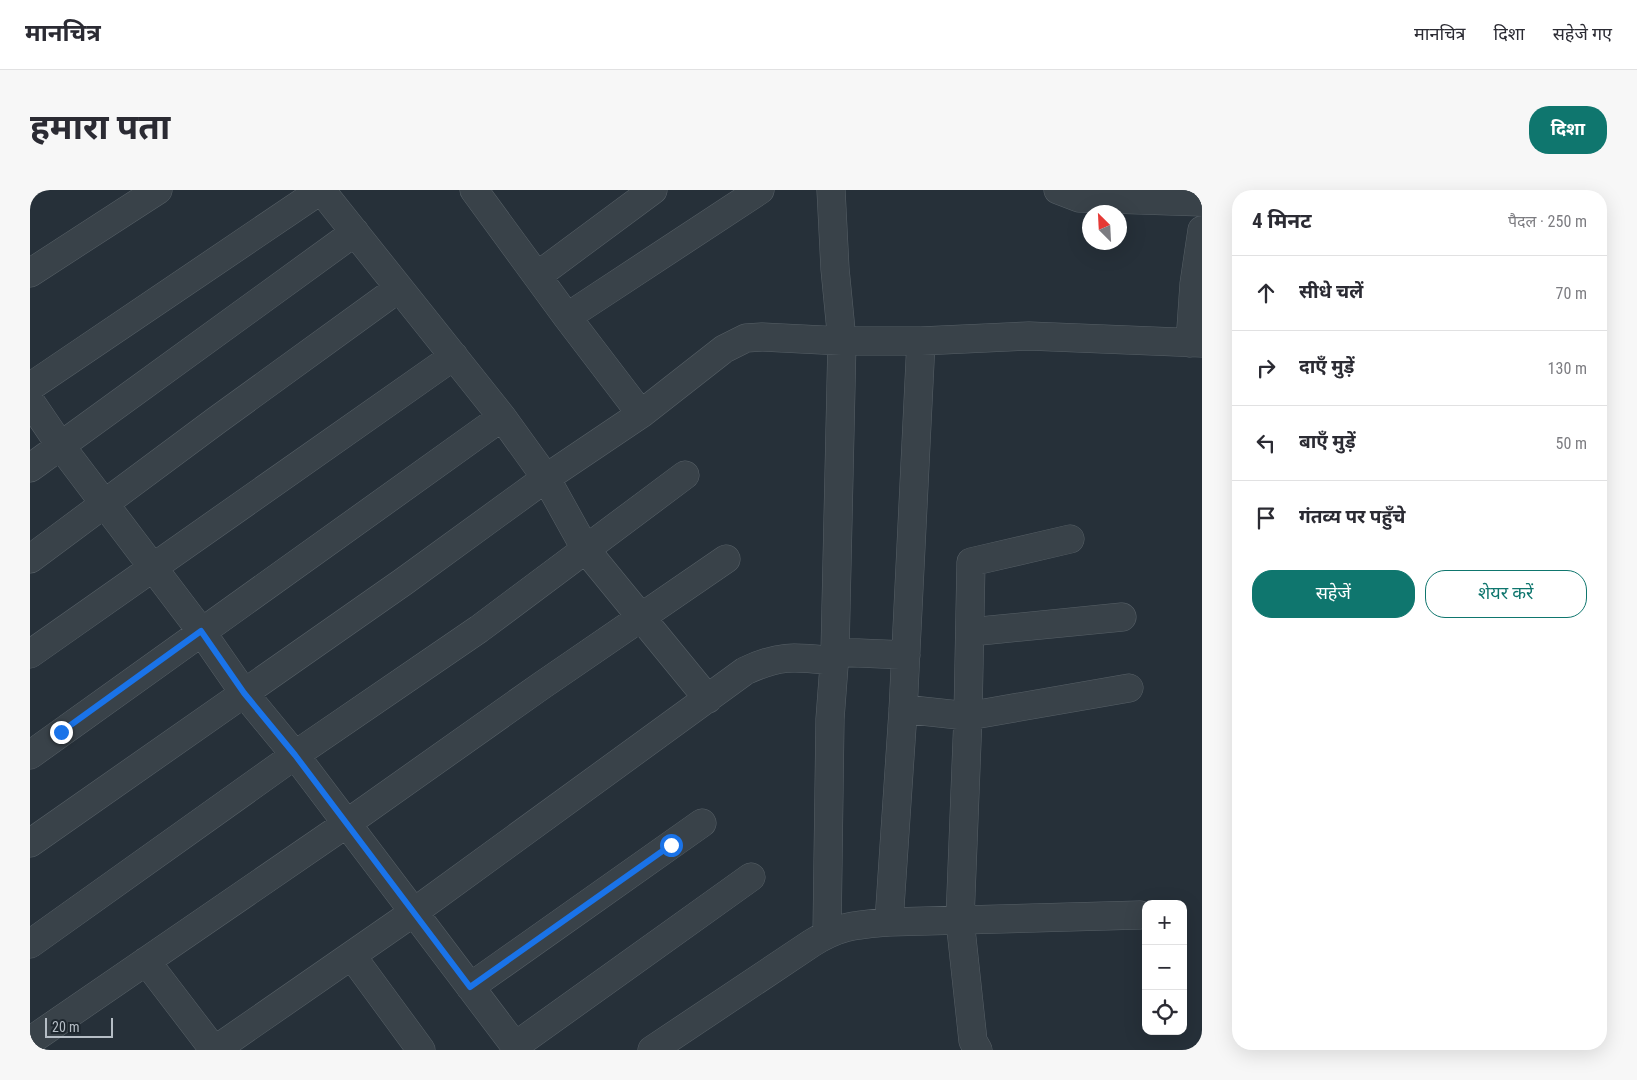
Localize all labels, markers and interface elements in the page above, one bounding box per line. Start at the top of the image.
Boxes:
text: मानचित्र [25,19,101,47]
text: मानचित्र [1414,23,1466,44]
text: दिशा [1494,23,1525,44]
text: सहेजे गए [1553,23,1612,44]
button: दिशा [1529,106,1607,154]
text: हमारा पता [30,107,170,148]
north arrow [1082,205,1127,250]
text: 4 मिनट [1252,209,1312,233]
text: पैदल · 250 m [1508,212,1587,231]
icon: ahead [1252,279,1280,307]
text: सीधे चलें [1299,280,1363,303]
text: 70 m [1555,284,1587,303]
icon: right [1252,354,1280,382]
text: दाएँ मुड़ें [1299,355,1354,378]
text: 130 m [1548,359,1587,378]
icon: left [1252,429,1280,457]
text: बाएँ मुड़ें [1299,430,1355,453]
text: 50 m [1555,434,1587,453]
icon: arrive [1252,504,1280,532]
text: गंतव्य पर पहुँचे [1299,505,1405,528]
button: सहेजें [1252,570,1415,618]
button: शेयर करें [1425,570,1587,618]
route end [50,721,73,744]
route start [660,834,683,857]
map controls [1142,900,1187,1035]
button: + [1142,900,1187,945]
button: − [1142,945,1187,990]
button: locate [1142,990,1187,1035]
scale bar [45,1015,112,1038]
text: 20 m [52,1019,80,1035]

